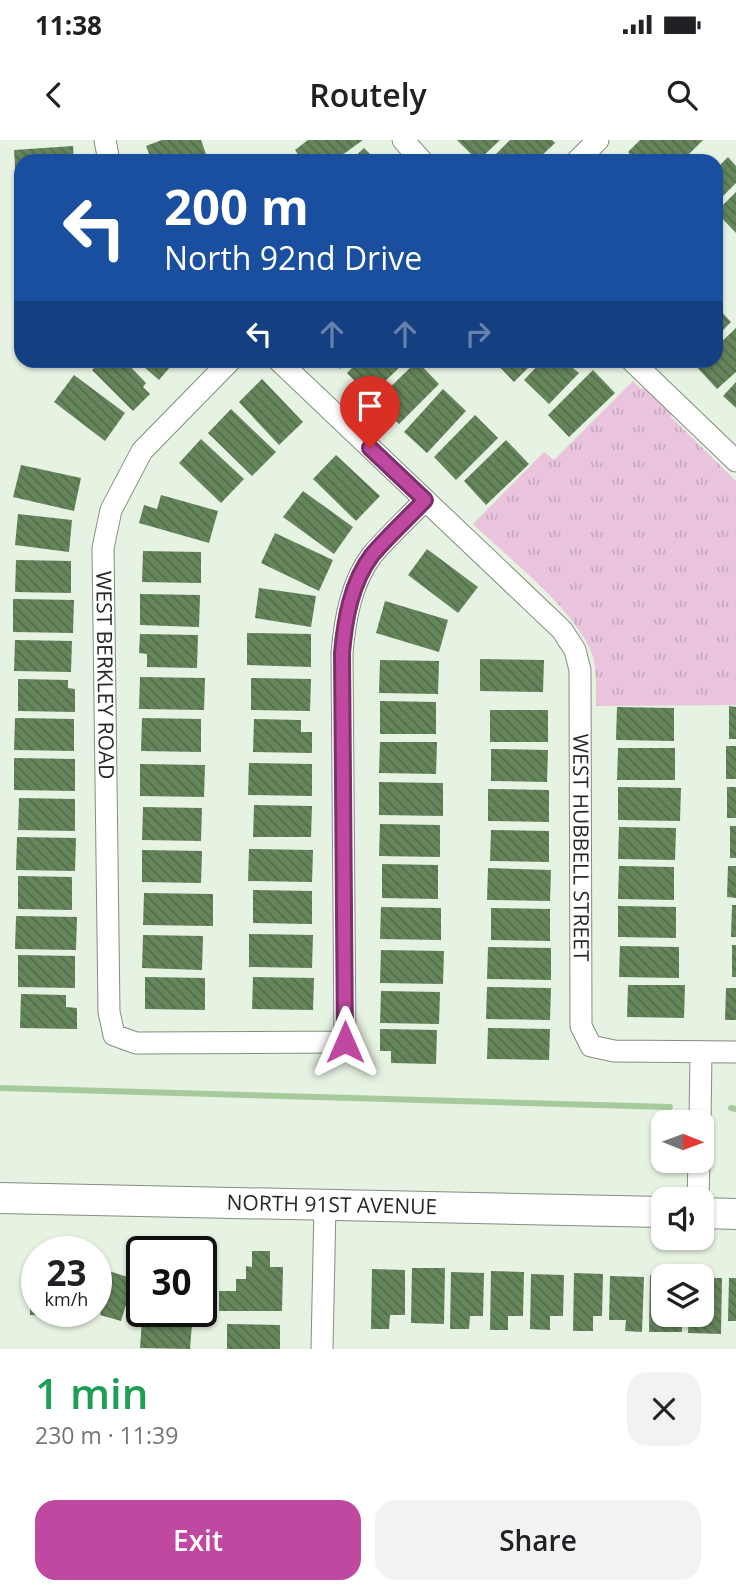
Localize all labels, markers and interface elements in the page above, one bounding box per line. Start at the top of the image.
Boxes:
text: 11:38 [35,7,102,43]
text: Routely [309,73,427,116]
icon: back [35,76,73,114]
icon: search [663,76,701,114]
text: 200 m [164,173,309,239]
icon: left [49,182,140,273]
text: North 92nd Drive [164,236,422,279]
icon: left [240,315,278,353]
icon: ahead [313,315,351,353]
icon: ahead [386,315,424,353]
icon: right [459,315,497,353]
pin [340,376,400,448]
icon: arrive [351,387,389,425]
street label: WEST BERKLEY ROAD [90,571,121,780]
street label: WEST HUBBELL STREET [567,734,596,962]
position arrow [308,1005,382,1079]
north arrow [651,1110,714,1172]
map controls [651,1110,714,1327]
button: sound [651,1187,714,1250]
street label: NORTH 91ST AVENUE [226,1188,437,1220]
speed limit sign: 30 [126,1236,217,1327]
text: 23 [46,1249,87,1296]
button: layers [651,1264,714,1327]
text: km/h [45,1287,88,1311]
text: 1 min [35,1364,148,1421]
button: close [627,1372,701,1446]
text: 230 m · 11:39 [35,1419,178,1451]
button: Exit [35,1500,361,1580]
button: Share [375,1500,701,1580]

